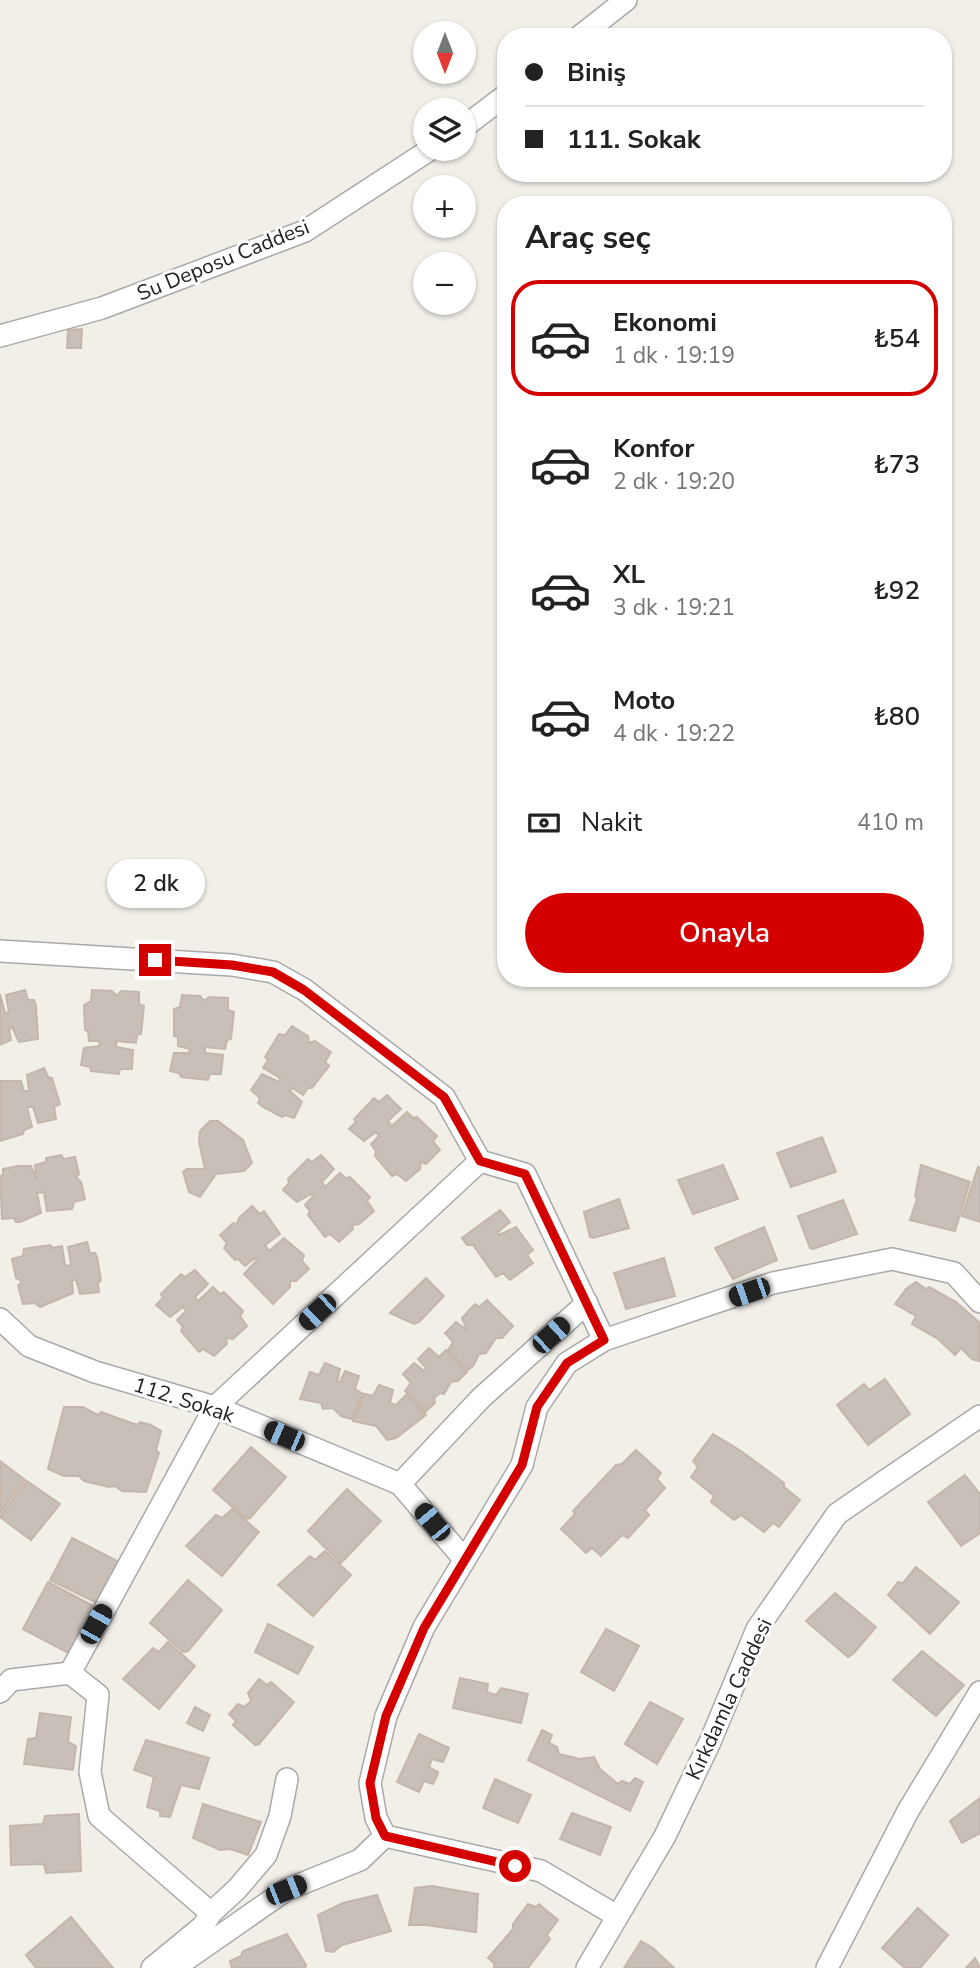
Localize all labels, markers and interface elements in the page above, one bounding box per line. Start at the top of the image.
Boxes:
north arrow [413,21,476,84]
map controls [413,21,476,315]
text: Biniş [567,55,626,90]
button: layers [413,98,476,161]
text: 111. Sokak [567,122,701,157]
button: + [413,175,476,238]
street label: Su Deposu Caddesi [133,213,313,307]
text: Araç seç [525,216,651,259]
button: − [413,252,476,315]
text: Ekonomi [613,305,717,340]
icon: car [529,307,592,370]
text: ₺54 [873,321,920,356]
text: 1 dk · 19:19 [613,340,735,371]
text: Konfor [613,431,694,466]
icon: car [529,433,592,496]
text: ₺73 [873,447,920,482]
text: 2 dk · 19:20 [613,466,735,497]
text: XL [613,557,645,592]
icon: car [529,559,592,622]
text: ₺92 [873,573,920,608]
text: 3 dk · 19:21 [613,592,735,623]
text: Moto [613,683,675,718]
icon: car [529,685,592,748]
text: ₺80 [873,699,920,734]
text: 4 dk · 19:22 [613,718,735,749]
icon: cash [525,804,563,842]
text: Nakit [581,805,642,840]
text: 410 m [857,807,924,838]
callout: 2 dk [106,858,204,908]
text: 2 dk [133,868,179,899]
button: Onayla [525,893,924,973]
route end [139,944,171,976]
car [726,1275,773,1309]
car [295,1290,340,1334]
car [529,1313,574,1357]
street label: 112. Sokak [130,1371,239,1430]
car [261,1418,308,1454]
car [411,1499,454,1545]
car [77,1601,116,1647]
street label: Kırkdamla Caddesi [679,1614,779,1784]
route start [499,1850,531,1882]
car [263,1872,310,1908]

